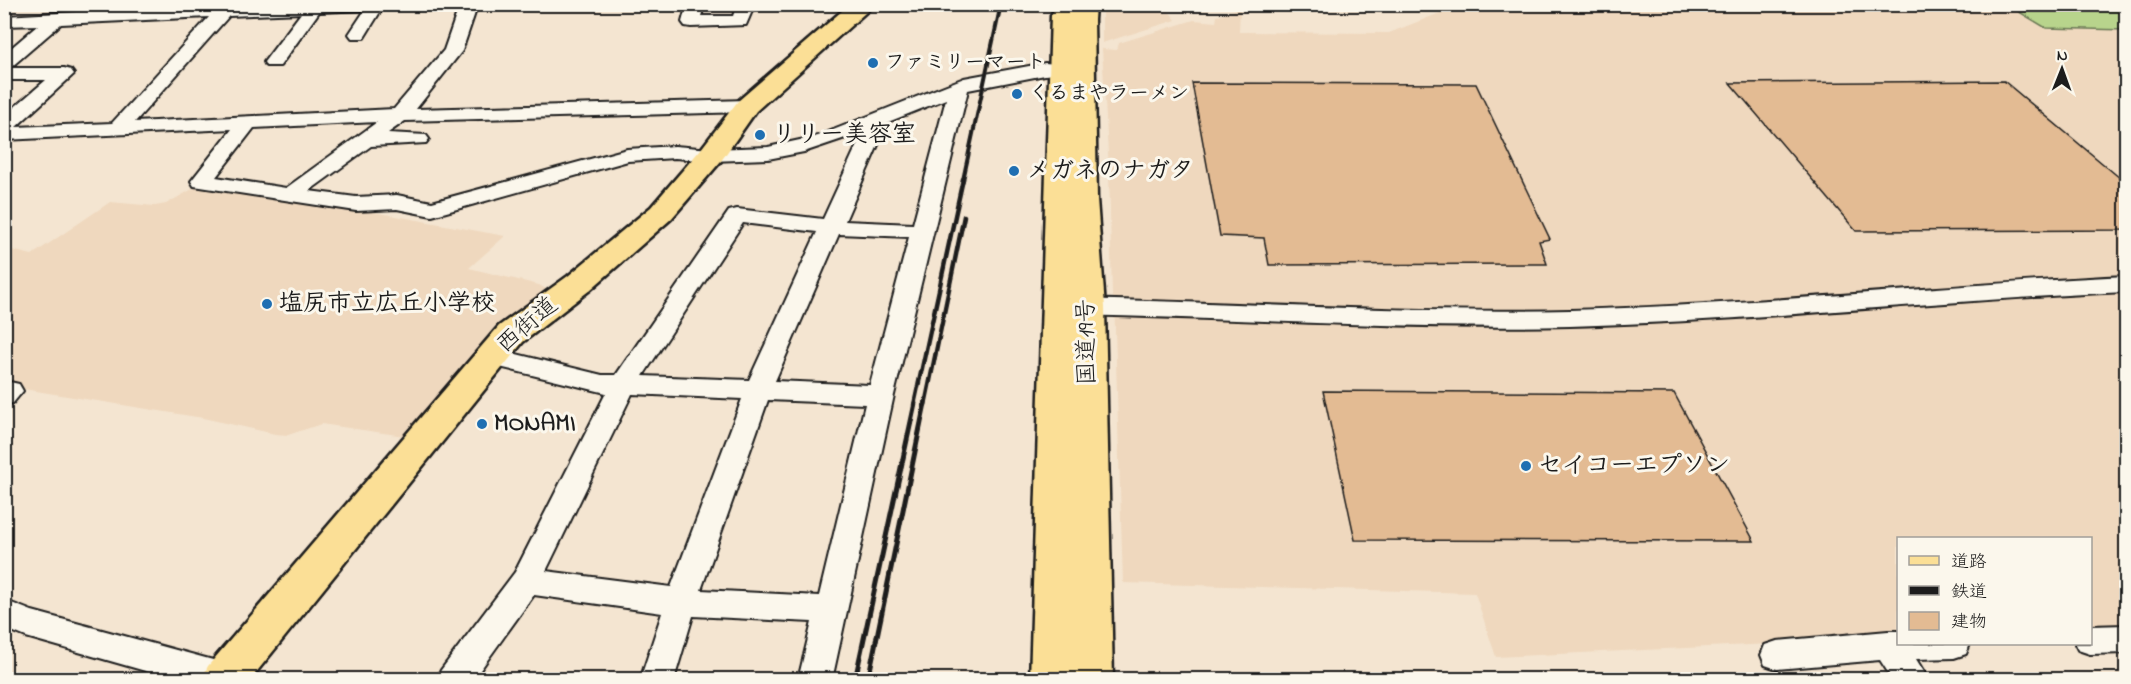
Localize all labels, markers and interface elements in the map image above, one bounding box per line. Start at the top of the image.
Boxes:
north arrow [2032,39,2092,99]
text: N [2057,44,2068,68]
place label: ファミリーマート [885,49,1046,78]
marker: ファミリーマート [866,56,880,70]
place label: くるまやラーメン [1029,80,1189,109]
marker: くるまやラーメン [1010,87,1024,101]
place label: リリー美容室 [772,118,916,153]
marker: リリー美容室 [753,128,767,142]
place label: メガネのナガタ [1026,154,1194,189]
marker: メガネのナガタ [1007,164,1021,178]
place label: 塩尻市立広丘小学校 [279,287,495,322]
street label: 西街道 [489,289,567,363]
marker: 塩尻市立広丘小学校 [260,297,274,311]
street label: 国道19号 [1070,298,1106,386]
place label: MONAMI [494,407,576,442]
marker: MONAMI [475,417,489,431]
place label: セイコーエプソン [1538,449,1730,484]
marker: セイコーエプソン [1519,459,1533,473]
legend [1897,537,2092,645]
text: 道路 [1951,550,1987,576]
text: 鉄道 [1951,580,1987,606]
text: 建物 [1951,610,1987,636]

